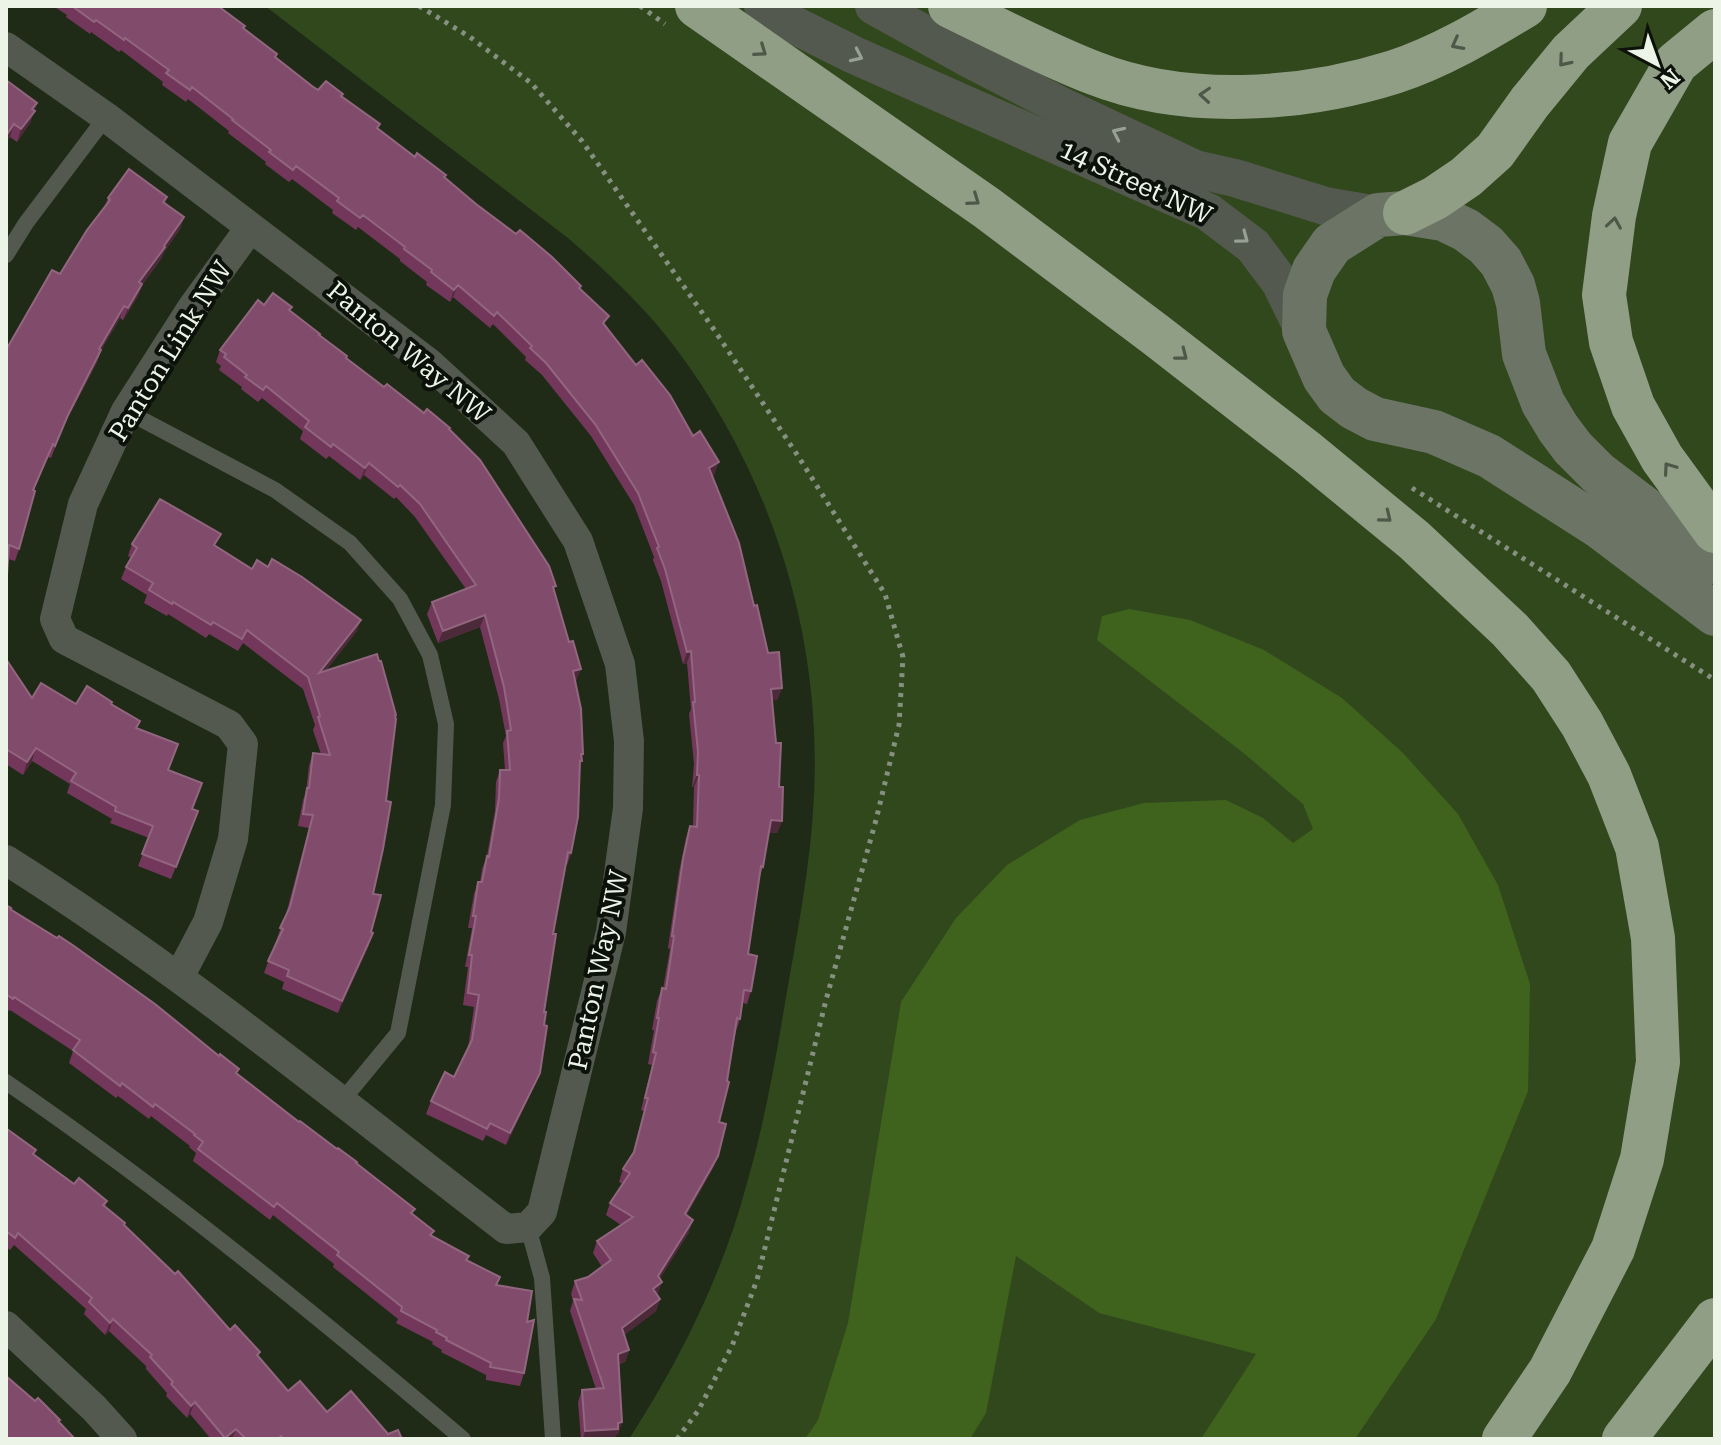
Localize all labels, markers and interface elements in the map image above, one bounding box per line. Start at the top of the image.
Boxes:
north arrow [1617,24,1697,104]
one-way arrow [1452,34,1466,50]
one-way arrow [753,41,767,56]
one-way arrow [848,46,863,62]
one-way arrow [1559,52,1574,66]
text: N [1655,64,1684,94]
one-way arrow [1199,87,1211,104]
one-way arrow [1112,127,1127,143]
street label: 14 Street NW [1055,134,1217,231]
one-way arrow [966,190,980,205]
one-way arrow [1604,216,1621,229]
one-way arrow [1234,229,1249,243]
street label: Panton Link NW [103,255,238,447]
street label: Panton Way NW [321,275,497,429]
one-way arrow [1173,346,1188,360]
one-way arrow [1664,462,1679,477]
one-way arrow [1377,507,1391,522]
street label: Panton Way NW [562,867,634,1073]

